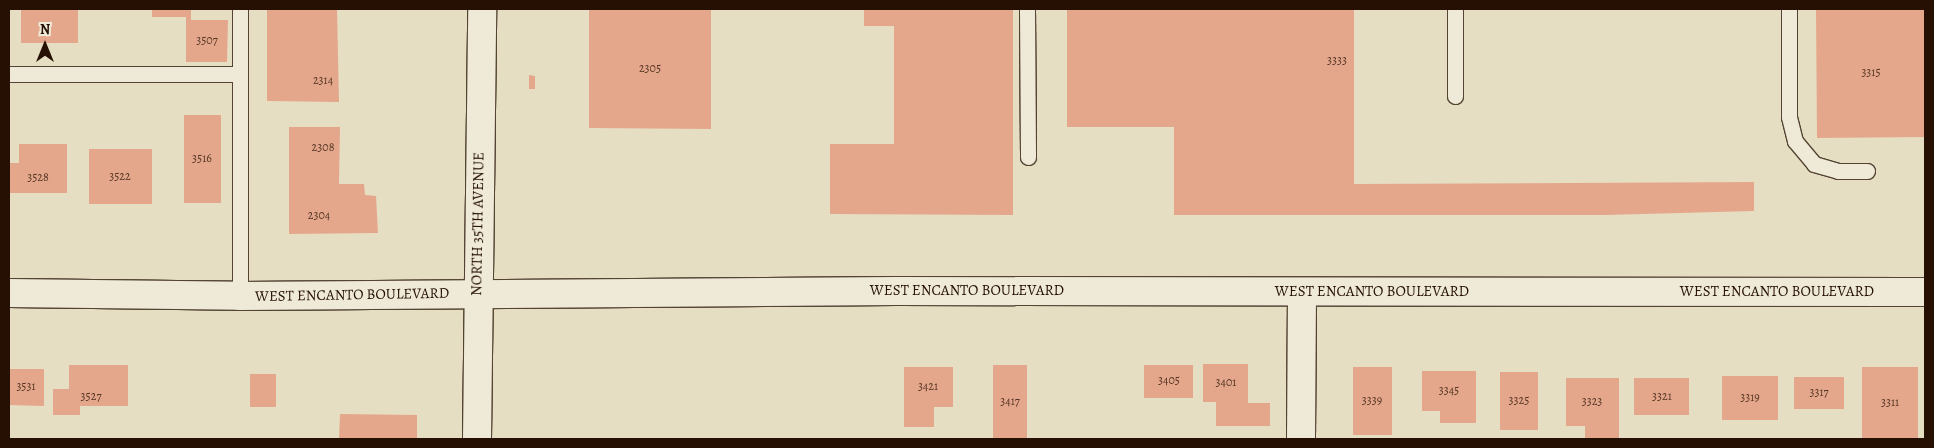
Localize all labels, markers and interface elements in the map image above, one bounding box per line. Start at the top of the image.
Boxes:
north arrow [20,20,70,70]
text: N [40,20,50,39]
house number: 3507 [196,34,218,48]
house number: 3333 [1327,54,1347,68]
house number: 2305 [639,62,661,76]
house number: 3315 [1861,66,1881,80]
house number: 2314 [313,74,333,88]
house number: 2308 [312,141,334,155]
house number: 3516 [192,152,212,166]
street label: NORTH 35TH AVENUE [468,152,488,296]
house number: 3522 [109,170,131,184]
house number: 3528 [27,171,49,185]
house number: 2304 [308,209,330,223]
street label: WEST ENCANTO BOULEVARD [870,282,1064,300]
street label: WEST ENCANTO BOULEVARD [1275,283,1469,301]
street label: WEST ENCANTO BOULEVARD [1680,283,1874,301]
street label: WEST ENCANTO BOULEVARD [255,284,449,306]
house number: 3405 [1158,374,1180,388]
house number: 3401 [1216,376,1236,390]
house number: 3531 [16,380,36,394]
house number: 3421 [918,380,938,394]
house number: 3345 [1439,384,1459,398]
house number: 3317 [1809,386,1829,400]
house number: 3527 [81,390,101,404]
house number: 3321 [1652,390,1672,404]
house number: 3319 [1740,391,1760,405]
house number: 3339 [1362,394,1382,408]
house number: 3325 [1509,394,1529,408]
house number: 3417 [1000,395,1020,409]
house number: 3323 [1582,395,1602,409]
house number: 3311 [1881,396,1899,410]

